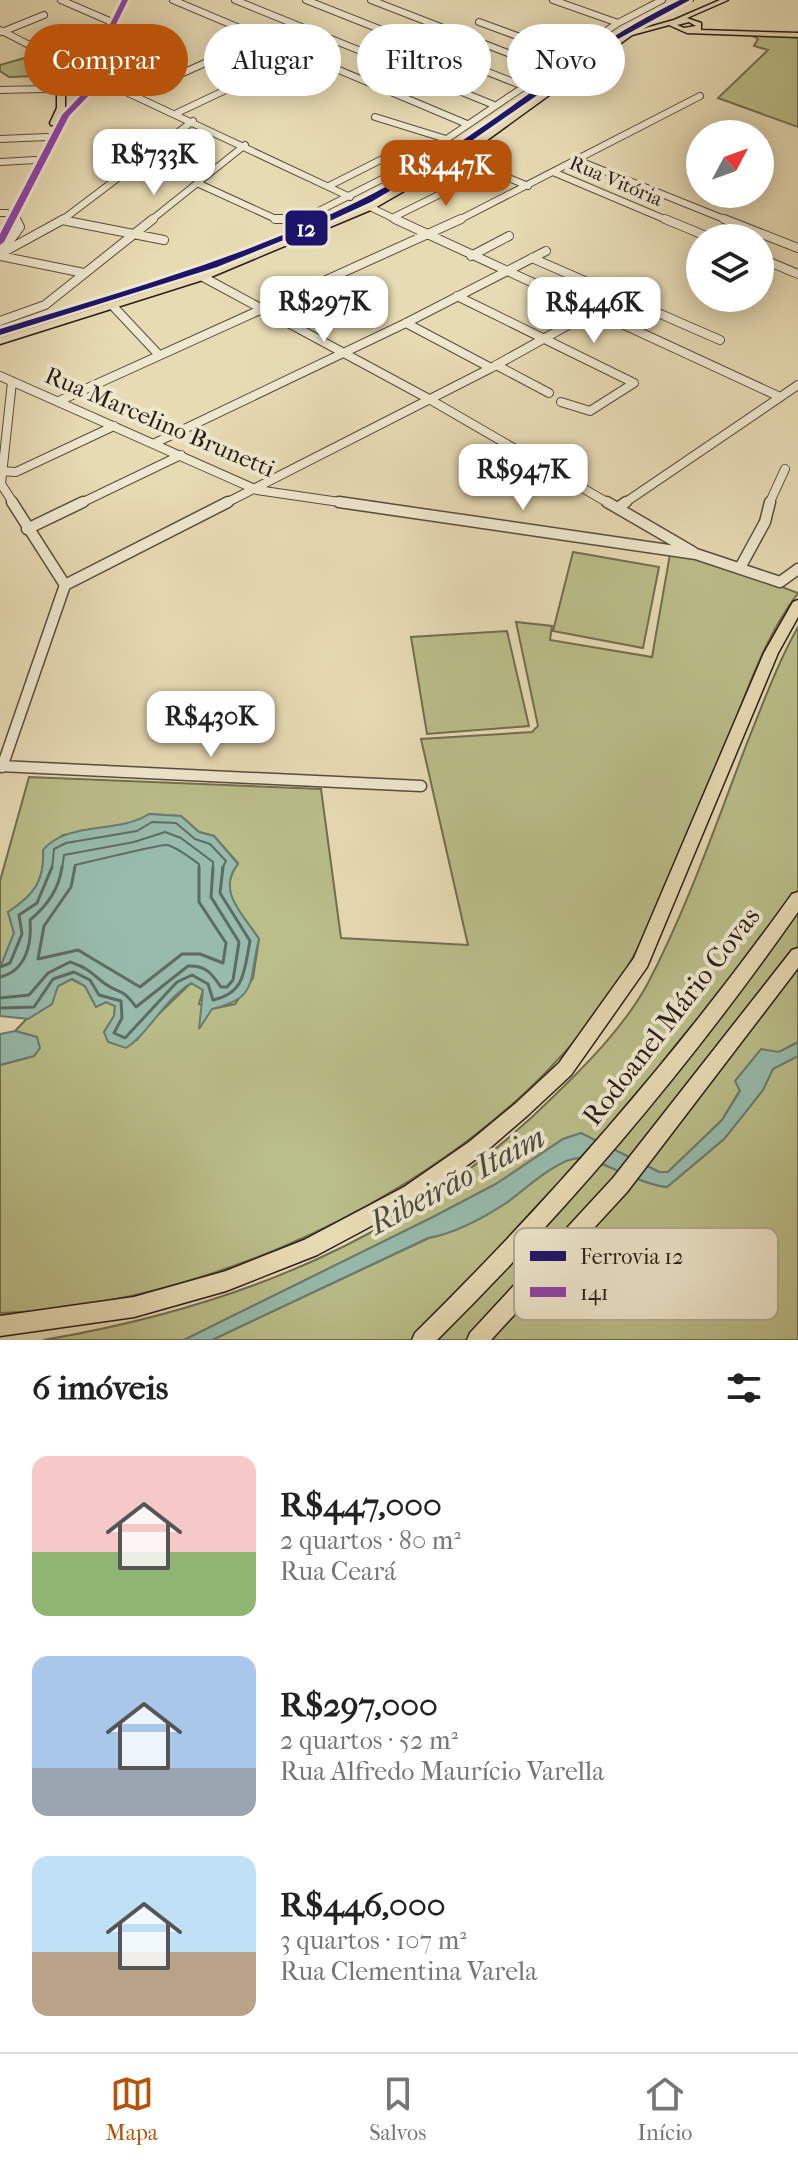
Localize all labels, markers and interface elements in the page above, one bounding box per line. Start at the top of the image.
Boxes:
chip: Comprar [24,24,188,96]
chip: Alugar [204,24,341,96]
chip: Filtros [357,24,491,96]
chip: Novo [507,24,625,96]
north arrow [686,120,774,208]
map controls [686,120,774,312]
pin: R$733K [89,129,219,197]
text: R$733K [111,139,197,170]
pin: R$447K [381,140,511,208]
text: R$447K [399,150,493,181]
street label: Rua Vitória [566,151,667,211]
line badge: 12 [284,209,329,247]
text: 12 [296,216,316,242]
button: layers [686,224,774,312]
pin: R$297K [259,276,389,344]
pin: R$446K [529,277,659,345]
text: R$297K [278,286,370,317]
text: R$446K [546,287,642,318]
street label: Rua Marcelino Brunetti [41,361,279,483]
pin: R$947K [458,444,588,512]
text: R$947K [477,454,569,485]
pin: R$430K [146,691,276,759]
text: R$430K [165,701,257,732]
street label: Rodoanel Mário Covas [575,900,767,1132]
water label: Ribeirão Itaim [361,1118,551,1243]
legend [514,1228,778,1320]
text: Ferrovia 12 [580,1244,684,1270]
text: 141 [580,1280,609,1306]
icon: filters [722,1366,766,1410]
text: 6 imóveis [32,1368,168,1408]
text: R$447,000 [280,1485,442,1525]
icon: home [96,1488,192,1584]
text: 2 quartos · 80 m² [280,1525,461,1556]
text: Rua Ceará [280,1556,396,1587]
text: R$297,000 [280,1685,438,1725]
icon: home [96,1688,192,1784]
text: 2 quartos · 52 m² [280,1725,458,1756]
text: Rua Alfredo Maurício Varella [280,1756,604,1787]
text: R$446,000 [280,1885,445,1925]
icon: home [96,1888,192,1984]
text: 3 quartos · 107 m² [280,1925,467,1956]
text: Rua Clementina Varela [280,1956,537,1987]
tab: Mapa [106,2072,158,2146]
tab: Salvos [369,2072,426,2146]
tab: Início [637,2072,692,2146]

